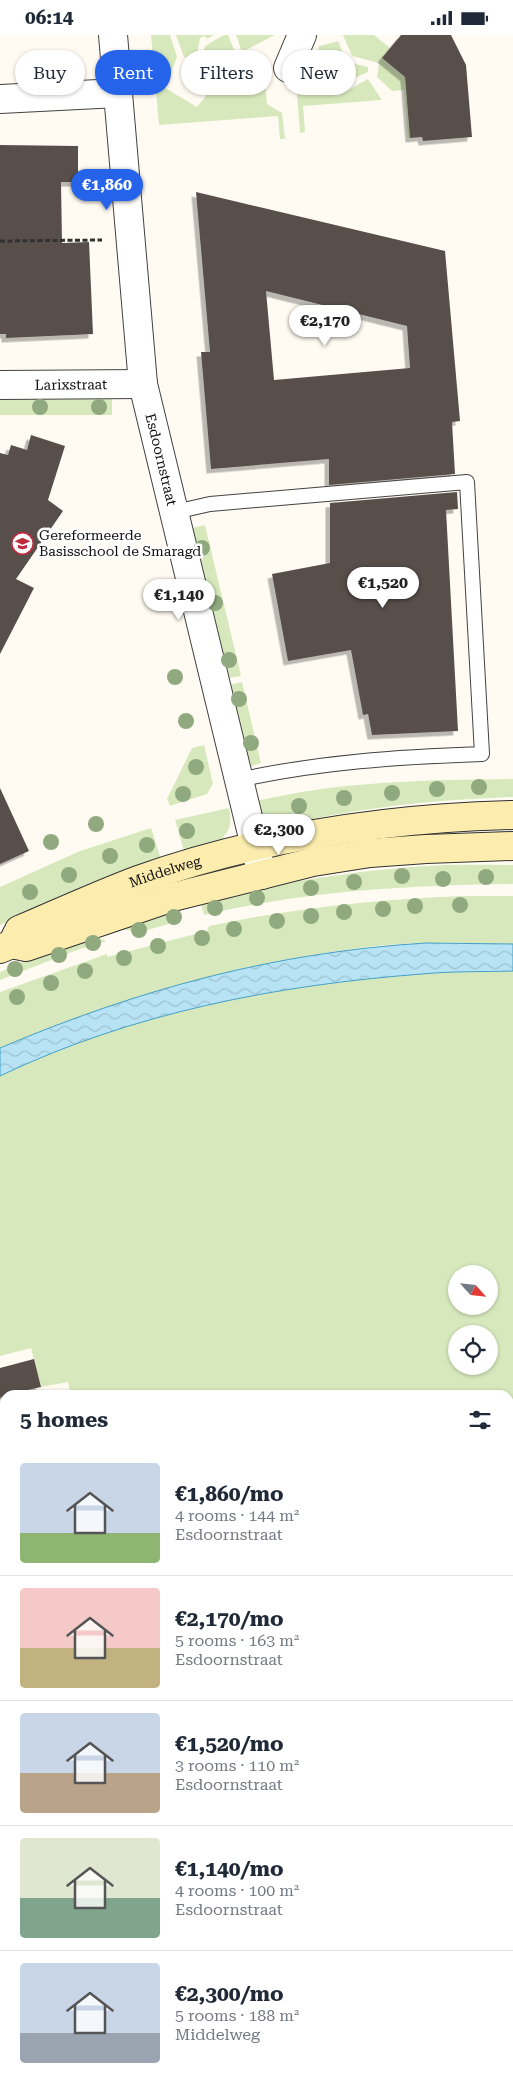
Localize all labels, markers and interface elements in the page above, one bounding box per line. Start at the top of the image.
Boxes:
text: 06:14 [25,6,74,29]
chip: Buy [15,50,85,95]
chip: Rent [95,50,171,95]
chip: Filters [181,50,272,95]
chip: New [282,50,356,95]
pin: €1,860 [66,169,148,211]
text: €1,860 [82,175,132,194]
pin: €2,170 [284,305,366,347]
text: €2,170 [300,311,350,330]
street label: Larixstraat [35,376,107,393]
street label: Esdoornstraat [142,412,180,507]
place label: Gereformeerde Basisschool de Smaragd [39,527,201,559]
school or university icon: Gereformeerde Basisschool de Smaragd [11,531,35,555]
pin: €1,520 [342,567,424,609]
text: €1,520 [358,573,408,592]
pin: €1,140 [138,579,220,621]
text: €1,140 [154,585,204,604]
pin: €2,300 [238,813,320,856]
text: €2,300 [254,820,304,839]
street label: Middelweg [127,853,203,891]
north arrow [448,1265,498,1315]
map controls [448,1265,498,1375]
button: locate [448,1325,498,1375]
icon: filters [466,1406,494,1434]
text: 5 homes [20,1408,108,1432]
text: €1,860/mo [175,1482,284,1506]
icon: home [60,1483,120,1543]
text: 4 rooms · 144 m² [175,1506,299,1525]
text: Esdoornstraat [175,1525,283,1544]
text: €2,170/mo [175,1607,284,1631]
icon: home [60,1608,120,1668]
text: 5 rooms · 163 m² [175,1631,299,1650]
text: Esdoornstraat [175,1650,283,1669]
text: €1,520/mo [175,1732,284,1756]
icon: home [60,1733,120,1793]
text: 3 rooms · 110 m² [175,1756,299,1775]
text: Esdoornstraat [175,1775,283,1794]
text: €1,140/mo [175,1857,284,1881]
icon: home [60,1858,120,1918]
text: 4 rooms · 100 m² [175,1881,299,1900]
text: Esdoornstraat [175,1900,283,1919]
text: €2,300/mo [175,1982,284,2006]
icon: home [60,1983,120,2043]
text: 5 rooms · 188 m² [175,2006,299,2025]
text: Middelweg [175,2025,260,2044]

